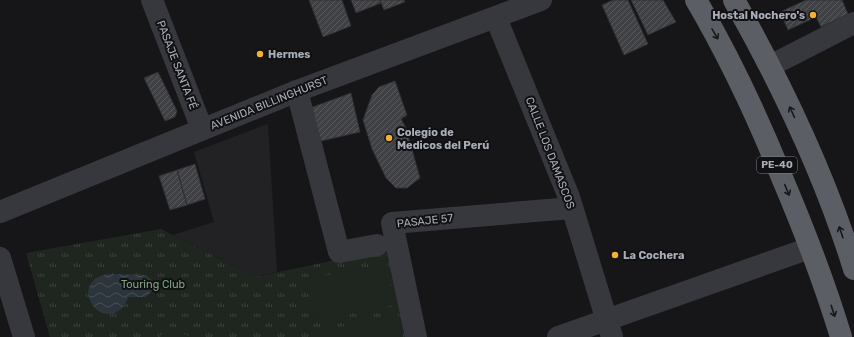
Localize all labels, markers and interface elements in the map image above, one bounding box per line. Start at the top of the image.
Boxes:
place label: Hostal Nochero's [712,9,805,22]
marker: Hostal Nochero's [808,10,818,20]
street label: PASAJE SANTA FÉ [154,19,200,112]
one-way arrow [712,27,720,39]
place label: Hermes [268,48,310,61]
marker: Hermes [255,49,265,59]
street label: AVENIDA BILLINGHURST [208,73,330,133]
street label: CALLE LOS DAMASCOS [523,95,577,211]
one-way arrow [788,106,795,118]
place label: Colegio de Medicos del Perú [397,126,489,152]
marker: Colegio de Medicos del Perú [384,133,394,143]
road number: PE-40 [757,157,797,173]
one-way arrow [784,183,792,195]
street label: PASAJE 57 [396,212,454,230]
one-way arrow [837,227,845,239]
place label: La Cochera [623,249,684,262]
marker: La Cochera [610,250,620,260]
park label: Touring Club [121,278,185,291]
one-way arrow [830,305,837,318]

